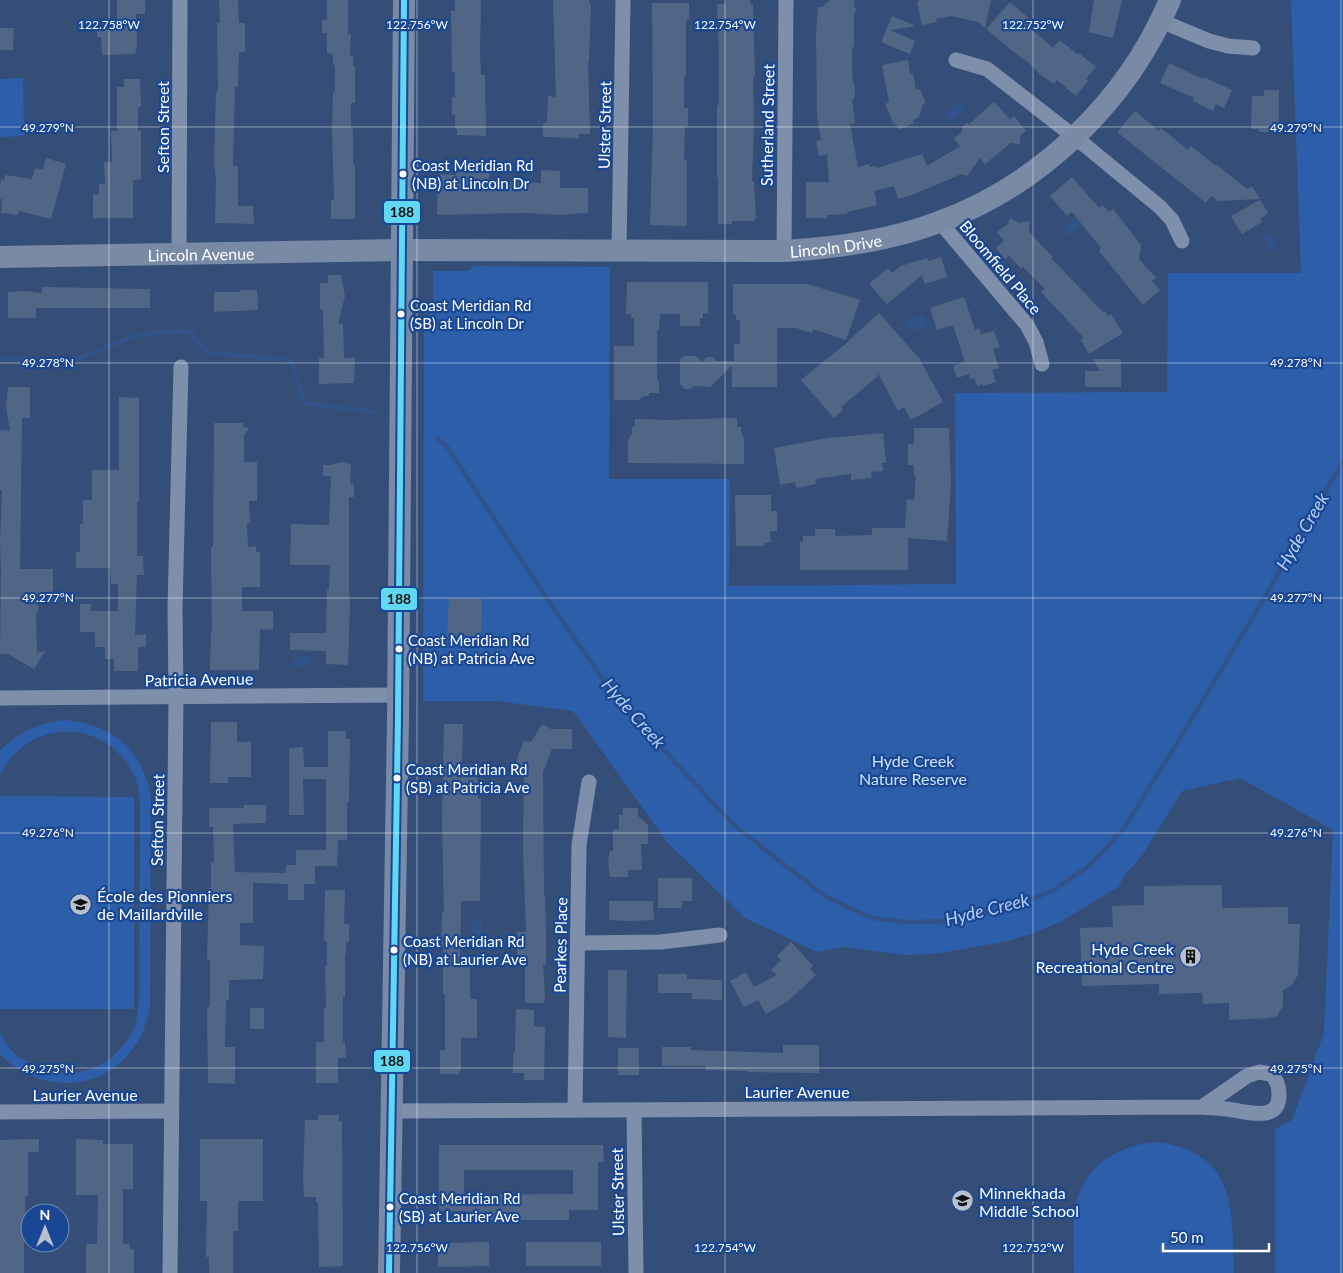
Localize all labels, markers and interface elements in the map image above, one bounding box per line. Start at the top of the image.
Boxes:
text: 122.758°W [78,17,141,32]
text: 122.756°W [386,17,449,32]
text: 122.754°W [694,17,757,32]
text: 122.752°W [1002,17,1065,32]
street label: Sutherland Street [756,63,778,186]
street label: Ulster Street [594,80,614,169]
street label: Sefton Street [153,81,172,173]
text: 49.279°N [22,120,74,135]
text: 49.279°N [1270,120,1322,135]
place label: Coast Meridian Rd (NB) at Lincoln Dr [412,156,533,192]
marker: Coast Meridian Rd (NB) at Lincoln Dr [398,169,408,179]
line badge: 188 [383,200,421,224]
text: 188 [390,203,414,220]
street label: Bloomfield Place [956,216,1046,318]
street label: Lincoln Drive [789,230,883,260]
street label: Lincoln Avenue [147,243,255,264]
place label: Coast Meridian Rd (SB) at Lincoln Dr [410,296,531,332]
marker: Coast Meridian Rd (SB) at Lincoln Dr [396,309,406,319]
text: 49.278°N [22,355,74,370]
text: 49.278°N [1270,355,1322,370]
water label: Hyde Creek [1271,488,1333,574]
line badge: 188 [380,587,418,611]
text: 49.277°N [22,590,74,605]
text: 188 [387,590,411,607]
text: 49.277°N [1270,590,1322,605]
place label: Coast Meridian Rd (NB) at Patricia Ave [408,631,535,667]
marker: Coast Meridian Rd (NB) at Patricia Ave [394,644,404,654]
street label: Patricia Avenue [145,669,253,689]
water label: Hyde Creek [597,673,671,753]
park label: Hyde Creek Nature Reserve [859,751,967,788]
place label: Coast Meridian Rd (SB) at Patricia Ave [406,760,529,796]
marker: Coast Meridian Rd (SB) at Patricia Ave [392,773,402,783]
street label: Sefton Street [147,774,167,866]
text: 49.276°N [22,825,74,840]
text: 49.276°N [1270,825,1322,840]
place label: École des Pionniers de Maillardville [97,886,233,923]
water label: Hyde Creek [943,888,1032,930]
school or university icon: École des Pionniers de Maillardville [69,892,93,916]
street label: Pearkes Place [550,897,570,993]
place label: Coast Meridian Rd (NB) at Laurier Ave [403,932,527,968]
place label: Hyde Creek Recreational Centre [1035,939,1175,976]
marker: Coast Meridian Rd (NB) at Laurier Ave [389,945,399,955]
building icon: Hyde Creek Recreational Centre [1178,945,1202,969]
line badge: 188 [373,1049,411,1073]
text: 188 [380,1052,404,1069]
text: 49.275°N [22,1061,74,1076]
text: 49.275°N [1270,1061,1322,1076]
street label: Laurier Avenue [744,1082,850,1101]
street label: Laurier Avenue [32,1085,138,1104]
street label: Ulster Street [607,1147,627,1236]
place label: Minnekhada Middle School [979,1183,1079,1220]
place label: Coast Meridian Rd (SB) at Laurier Ave [399,1189,520,1225]
school or university icon: Minnekhada Middle School [951,1189,975,1213]
marker: Coast Meridian Rd (SB) at Laurier Ave [385,1202,395,1212]
north arrow [20,1203,70,1253]
text: N [40,1206,50,1223]
scale bar [1163,1220,1269,1252]
text: 50 m [1170,1228,1204,1246]
text: 122.756°W [386,1240,449,1255]
text: 122.754°W [694,1240,757,1255]
text: 122.752°W [1002,1240,1065,1255]

